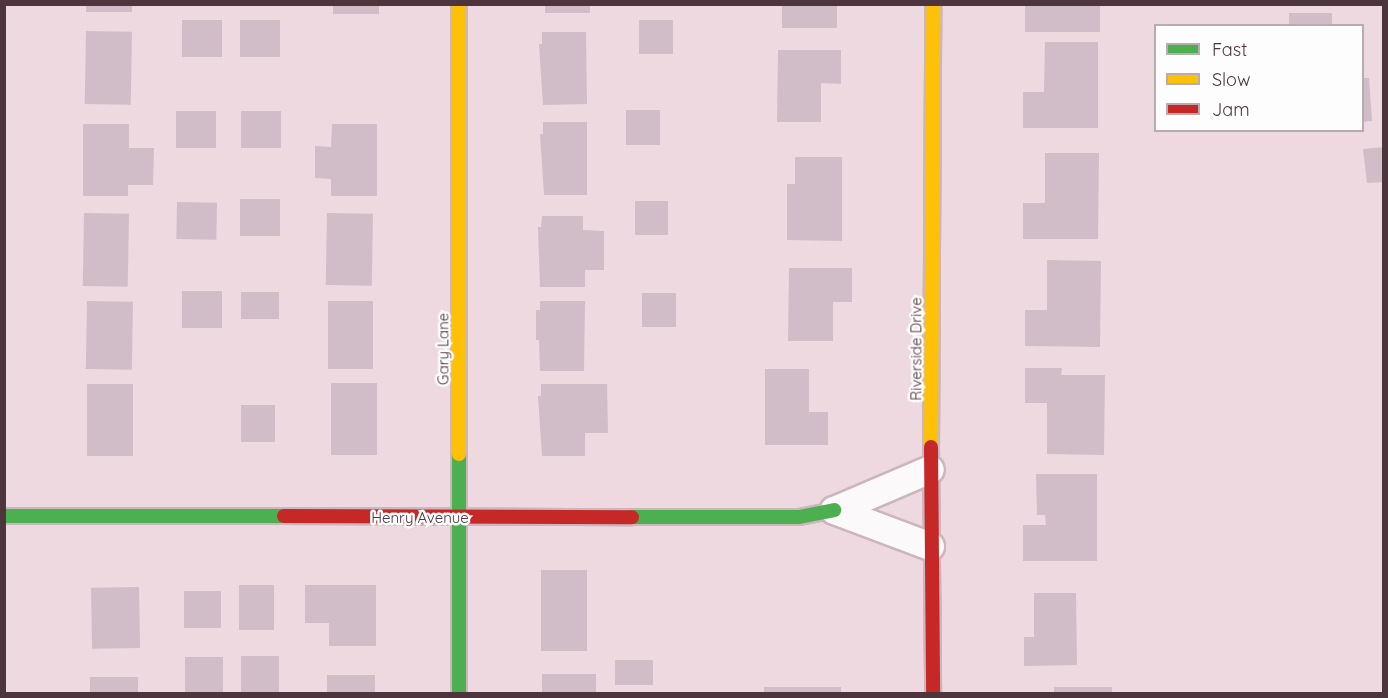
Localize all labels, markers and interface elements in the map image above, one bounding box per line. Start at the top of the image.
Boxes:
legend [1154,24,1364,132]
text: Fast [1212,38,1247,61]
text: Slow [1212,68,1250,91]
text: Jam [1212,98,1250,121]
street label: Riverside Drive [907,297,925,401]
street label: Gary Lane [434,313,452,385]
street label: Henry Avenue [371,509,469,527]

